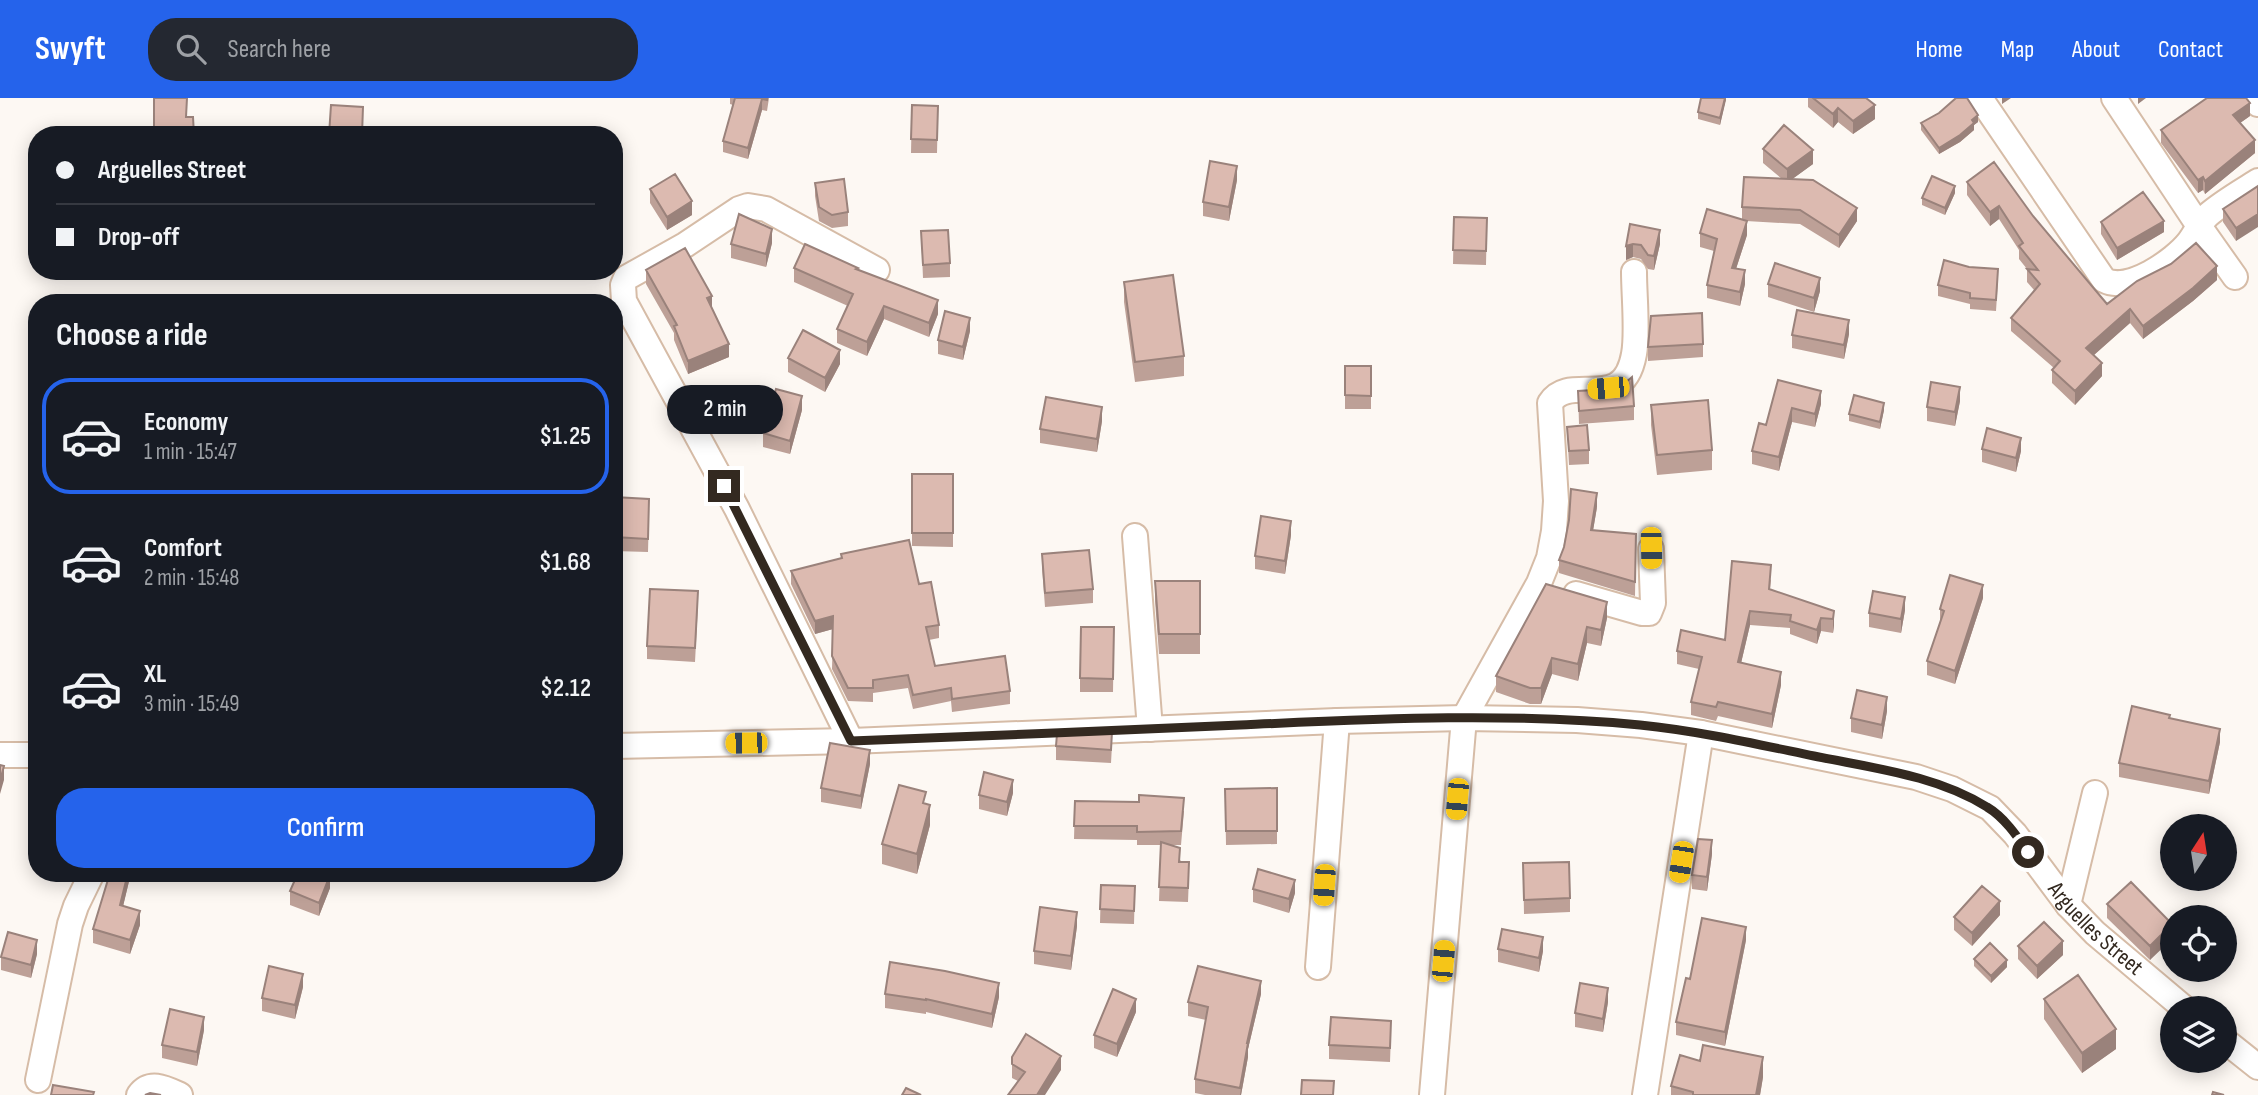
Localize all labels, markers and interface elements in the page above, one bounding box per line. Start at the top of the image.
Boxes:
search box [148,18,638,81]
text: Swyft [35,29,106,69]
icon: search [172,30,210,68]
text: Search here [228,34,331,65]
text: Home [1915,35,1963,64]
text: Map [2001,35,2034,64]
text: About [2072,35,2120,64]
text: Contact [2158,35,2223,64]
text: Arguelles Street [98,155,246,186]
text: Drop-off [98,222,179,253]
text: Choose a ride [56,316,208,355]
car [1587,376,1630,400]
callout: 2 min [666,384,782,434]
text: 2 min [703,395,747,423]
icon: car [60,405,123,468]
text: Economy [144,407,228,438]
text: $1.25 [539,421,591,452]
text: 1 min · 15:47 [144,438,237,466]
route end [708,470,740,502]
car [1641,527,1662,569]
icon: car [60,531,123,594]
text: Comfort [144,533,222,564]
text: $1.68 [539,547,591,578]
text: 2 min · 15:48 [144,564,239,592]
icon: car [60,657,123,720]
text: XL [144,659,166,690]
text: $2.12 [540,673,591,704]
text: 3 min · 15:49 [144,690,240,718]
car [725,732,768,754]
car [1445,777,1470,821]
button: Confirm [56,788,595,868]
north arrow [2160,814,2236,891]
map controls [2160,814,2237,1073]
route start [2012,836,2044,868]
car [1668,840,1695,884]
car [1313,863,1336,907]
street label: Arguelles Street [2041,876,2149,981]
button: locate [2160,905,2237,982]
car [1431,939,1456,983]
button: layers [2160,996,2237,1073]

